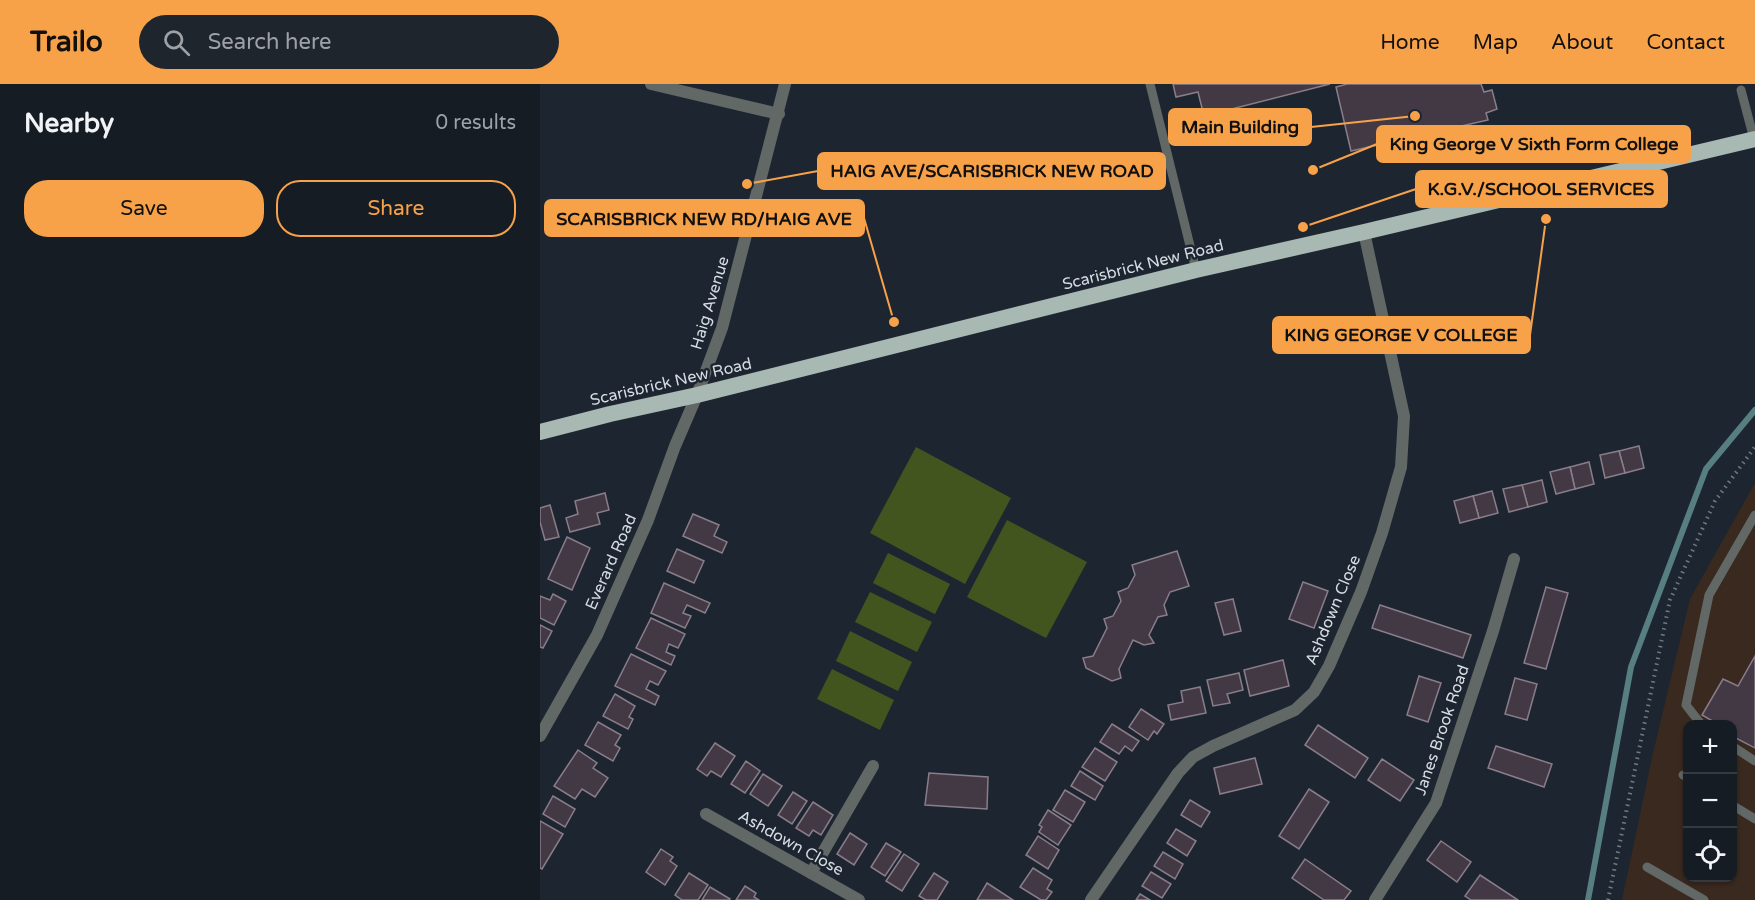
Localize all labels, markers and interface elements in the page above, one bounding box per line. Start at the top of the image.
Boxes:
search box [139,15,559,69]
text: Trailo [30,25,103,59]
icon: search [160,26,193,59]
text: Search here [208,29,332,55]
text: Home [1380,30,1440,55]
text: Map [1473,30,1518,55]
text: About [1551,30,1613,55]
text: Contact [1646,30,1725,55]
text: Nearby [24,108,114,139]
callout: Main Building [1169,109,1311,145]
text: 0 results [436,111,516,135]
text: Main Building [1181,116,1299,138]
callout: King George V Sixth Form College [1377,126,1690,162]
text: King George V Sixth Form College [1389,133,1679,155]
callout: HAIG AVE/SCARISBRICK NEW ROAD [818,153,1165,189]
text: HAIG AVE/SCARISBRICK NEW ROAD [830,160,1154,182]
callout: K.G.V./SCHOOL SERVICES [1416,171,1667,207]
text: K.G.V./SCHOOL SERVICES [1428,178,1654,200]
button: Save [24,180,264,237]
button: Share [276,180,516,237]
callout: SCARISBRICK NEW RD/HAIG AVE [545,200,864,236]
text: SCARISBRICK NEW RD/HAIG AVE [556,208,852,230]
street label: Scarisbrick New Road [1060,235,1226,295]
street label: Haig Avenue [686,254,734,352]
callout: KING GEORGE V COLLEGE [1273,317,1530,353]
text: KING GEORGE V COLLEGE [1284,324,1518,346]
street label: Scarisbrick New Road [588,354,754,410]
street label: Everard Road [581,511,641,613]
street label: Ashdown Close [1301,552,1365,668]
street label: Janes Brook Road [1410,662,1474,798]
map controls [1683,720,1737,882]
button: + [1683,720,1737,774]
button: − [1683,774,1737,828]
street label: Ashdown Close [735,806,847,880]
button: locate [1683,828,1737,882]

